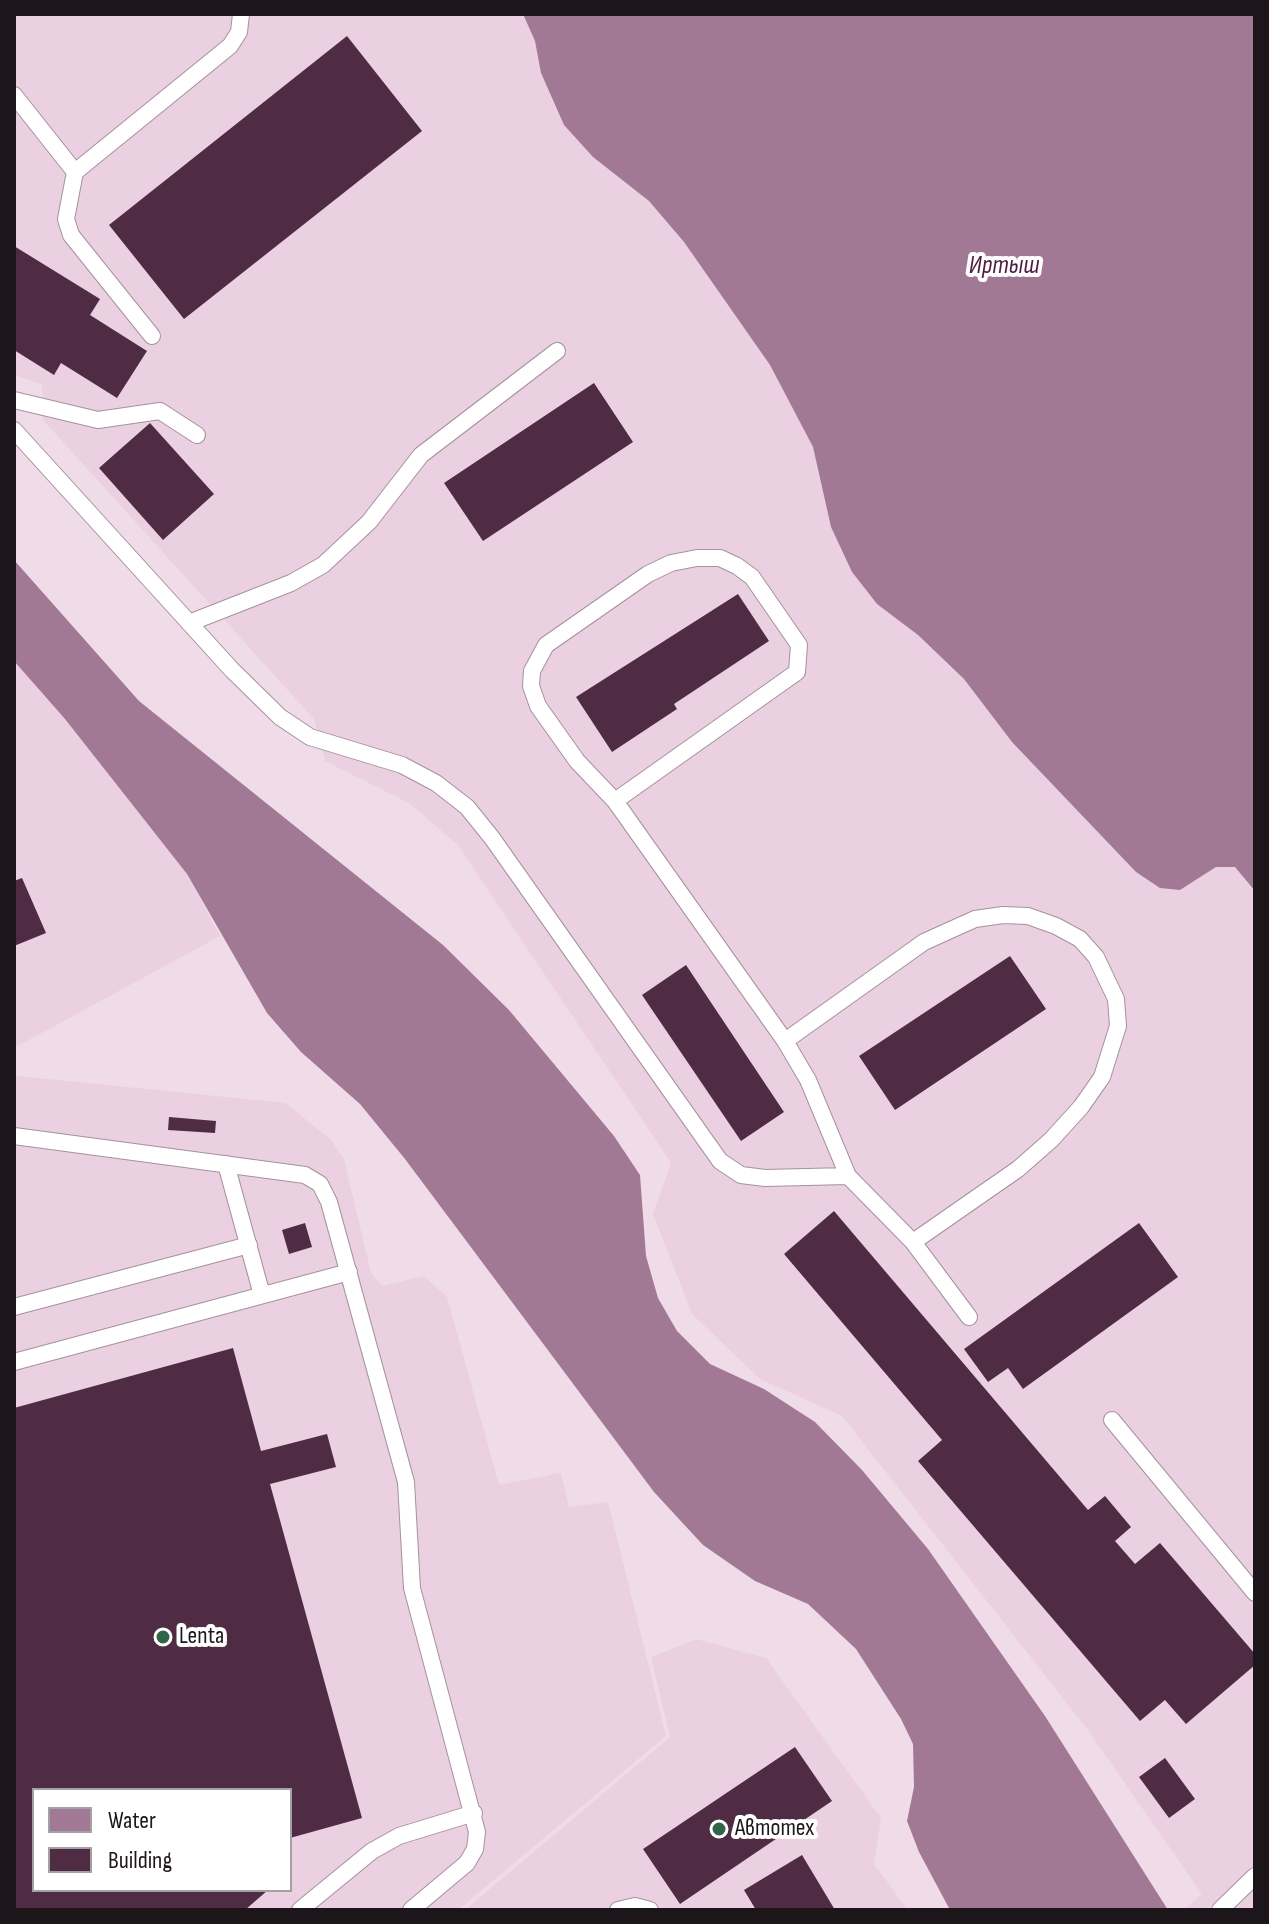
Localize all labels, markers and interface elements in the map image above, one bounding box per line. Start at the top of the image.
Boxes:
water label: Иртыш [969,250,1039,282]
place label: Lenta [179,1623,224,1651]
marker: Lenta [154,1628,172,1646]
legend [32,1788,292,1892]
text: Water [108,1806,156,1835]
place label: Автотех [735,1815,814,1843]
marker: Автотех [710,1820,728,1838]
text: Building [108,1846,172,1875]

